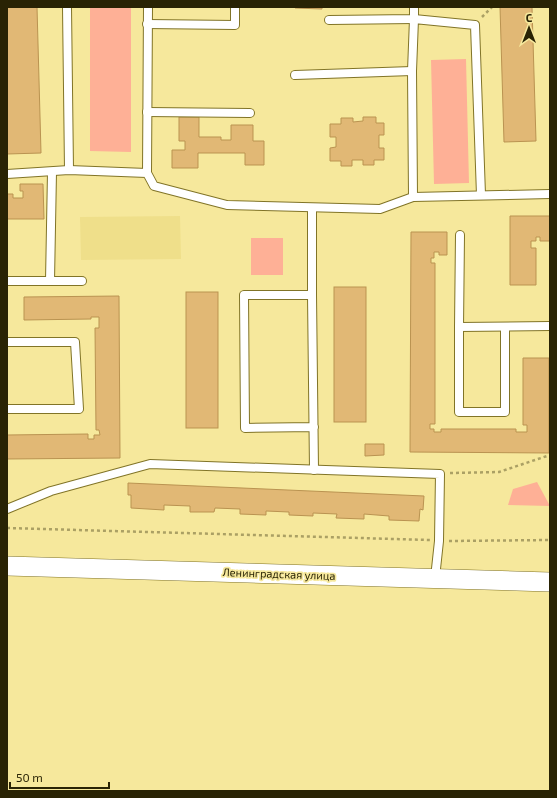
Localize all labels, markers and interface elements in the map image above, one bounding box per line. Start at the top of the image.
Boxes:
north arrow [509,8,549,48]
text: С [526,11,533,24]
street label: Ленинградская улица [222,565,336,583]
scale bar [10,764,109,790]
text: 50 m [16,770,43,784]

